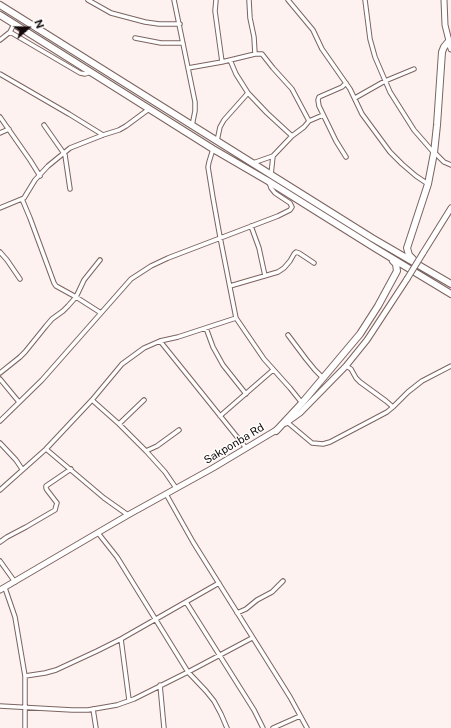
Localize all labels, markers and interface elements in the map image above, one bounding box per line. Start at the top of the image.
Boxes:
north arrow [8,8,48,48]
text: N [32,18,46,30]
street label: Sakponba Rd [202,421,266,467]

